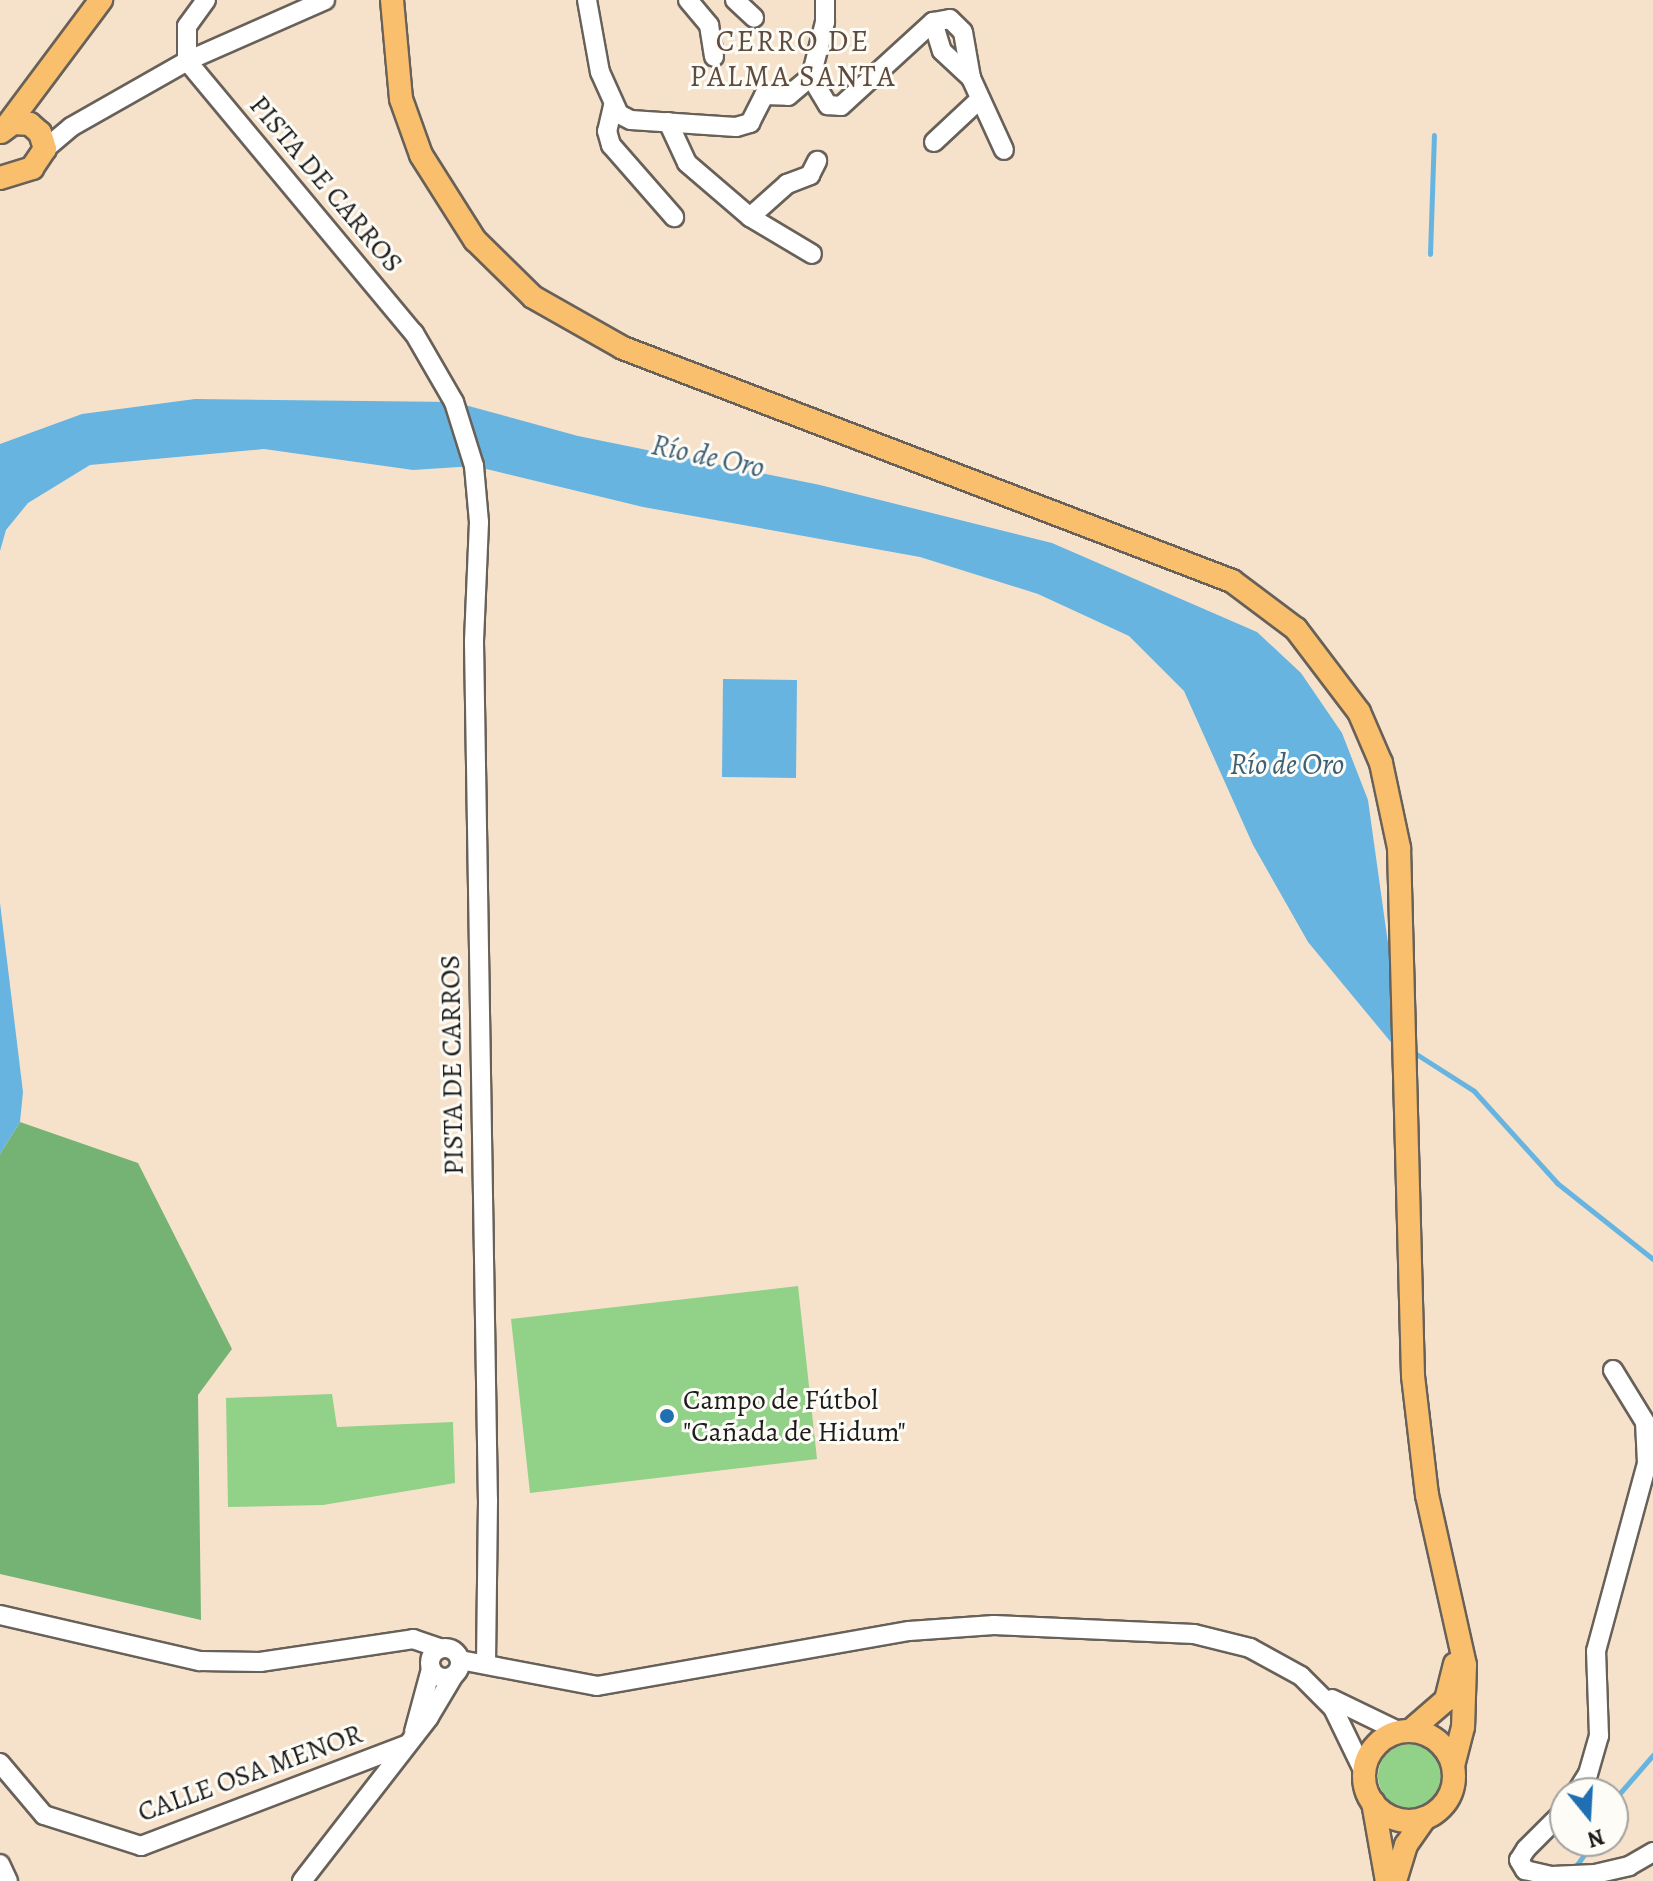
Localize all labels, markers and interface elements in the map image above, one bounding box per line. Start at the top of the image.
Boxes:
district label: CERRO DE PALMA SANTA [690,23,896,94]
street label: PISTA DE CARROS [242,89,410,279]
water label: Río de Oro [648,427,768,485]
water label: Río de Oro [1230,746,1344,782]
street label: PISTA DE CARROS [433,954,471,1176]
place label: Campo de Fútbol "Cañada de Hidum" [683,1383,906,1449]
marker: Campo de Fútbol "Cañada de Hidum" [658,1407,676,1425]
street label: CALLE OSA MENOR [133,1717,367,1829]
north arrow [1549,1777,1629,1857]
text: N [1584,1821,1608,1855]

